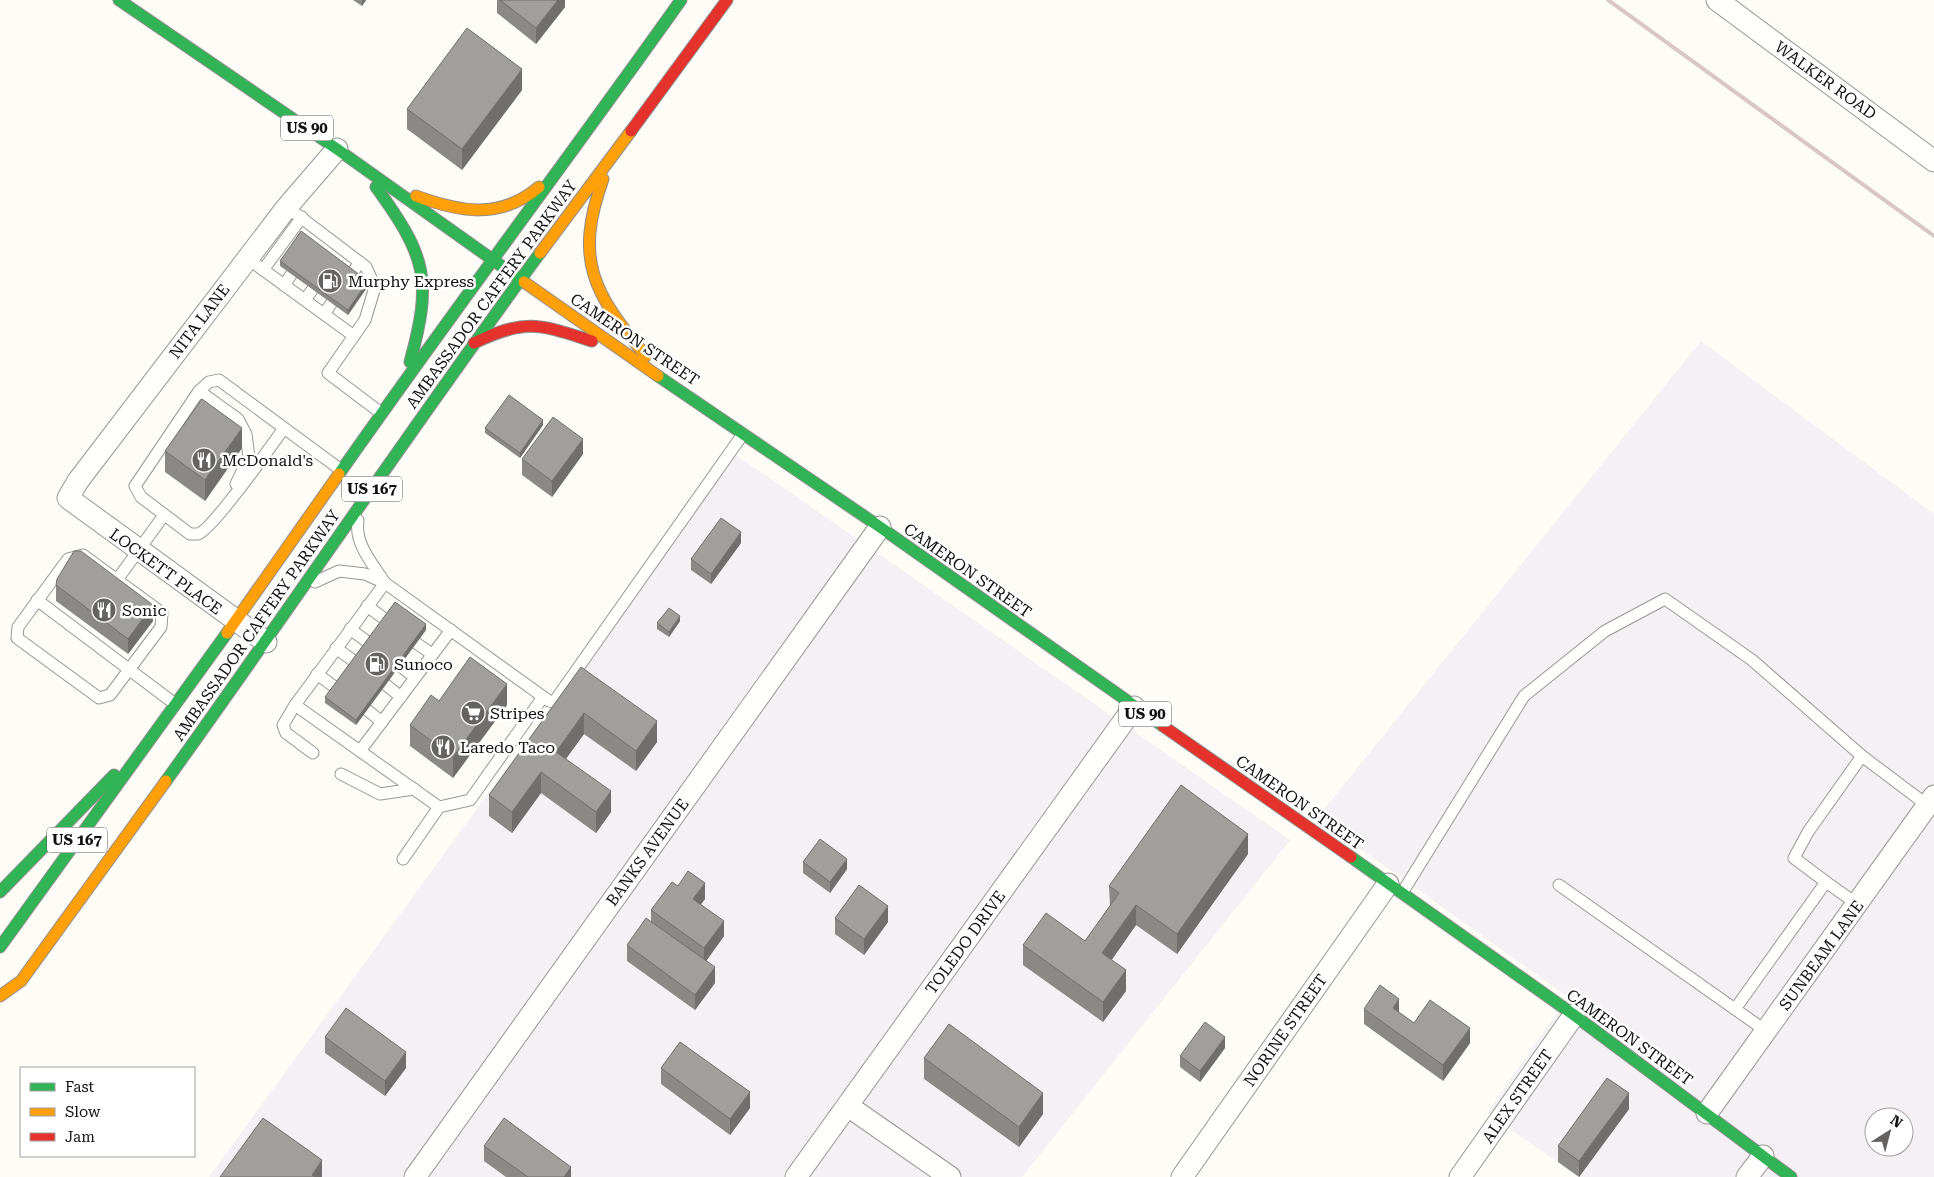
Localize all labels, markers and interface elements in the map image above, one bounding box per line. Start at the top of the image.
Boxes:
street label: WALKER ROAD [1771,37,1880,124]
road number: US 90 [281,116,333,140]
street label: AMBASSADOR CAFFERY PARKWAY [402,176,581,412]
fuel station icon: Murphy Express [317,268,343,294]
place label: Murphy Express [348,272,475,291]
street label: NITA LANE [165,280,234,362]
street label: CAMERON STREET [567,289,703,390]
restaurant icon: McDonald's [191,447,217,473]
place label: McDonald's [222,451,314,470]
road number: US 167 [342,476,402,502]
street label: AMBASSADOR CAFFERY PARKWAY [169,506,344,744]
street label: CAMERON STREET [900,519,1035,622]
street label: LOCKETT PLACE [106,524,226,619]
restaurant icon: Sonic [91,597,117,623]
place label: Sonic [122,601,166,620]
fuel station icon: Sunoco [364,651,390,677]
place label: Sunoco [394,655,453,674]
supermarket icon: Stripes [460,700,486,726]
road number: US 90 [1119,702,1171,726]
place label: Stripes [490,704,545,723]
restaurant icon: Laredo Taco [430,734,456,760]
place label: Laredo Taco [460,738,555,757]
street label: CAMERON STREET [1232,751,1367,854]
street label: BANKS AVENUE [602,795,693,910]
road number: US 167 [47,828,107,852]
street label: TOLEDO DRIVE [921,887,1009,998]
street label: SUNBEAM LANE [1775,897,1868,1014]
street label: NORINE STREET [1240,970,1331,1090]
street label: CAMERON STREET [1563,985,1697,1090]
street label: ALEX STREET [1478,1046,1557,1147]
legend [20,1067,195,1157]
text: Fast [65,1078,95,1096]
text: Slow [65,1103,101,1121]
north arrow [1864,1107,1914,1157]
text: N [1888,1112,1906,1131]
text: Jam [65,1128,95,1146]

